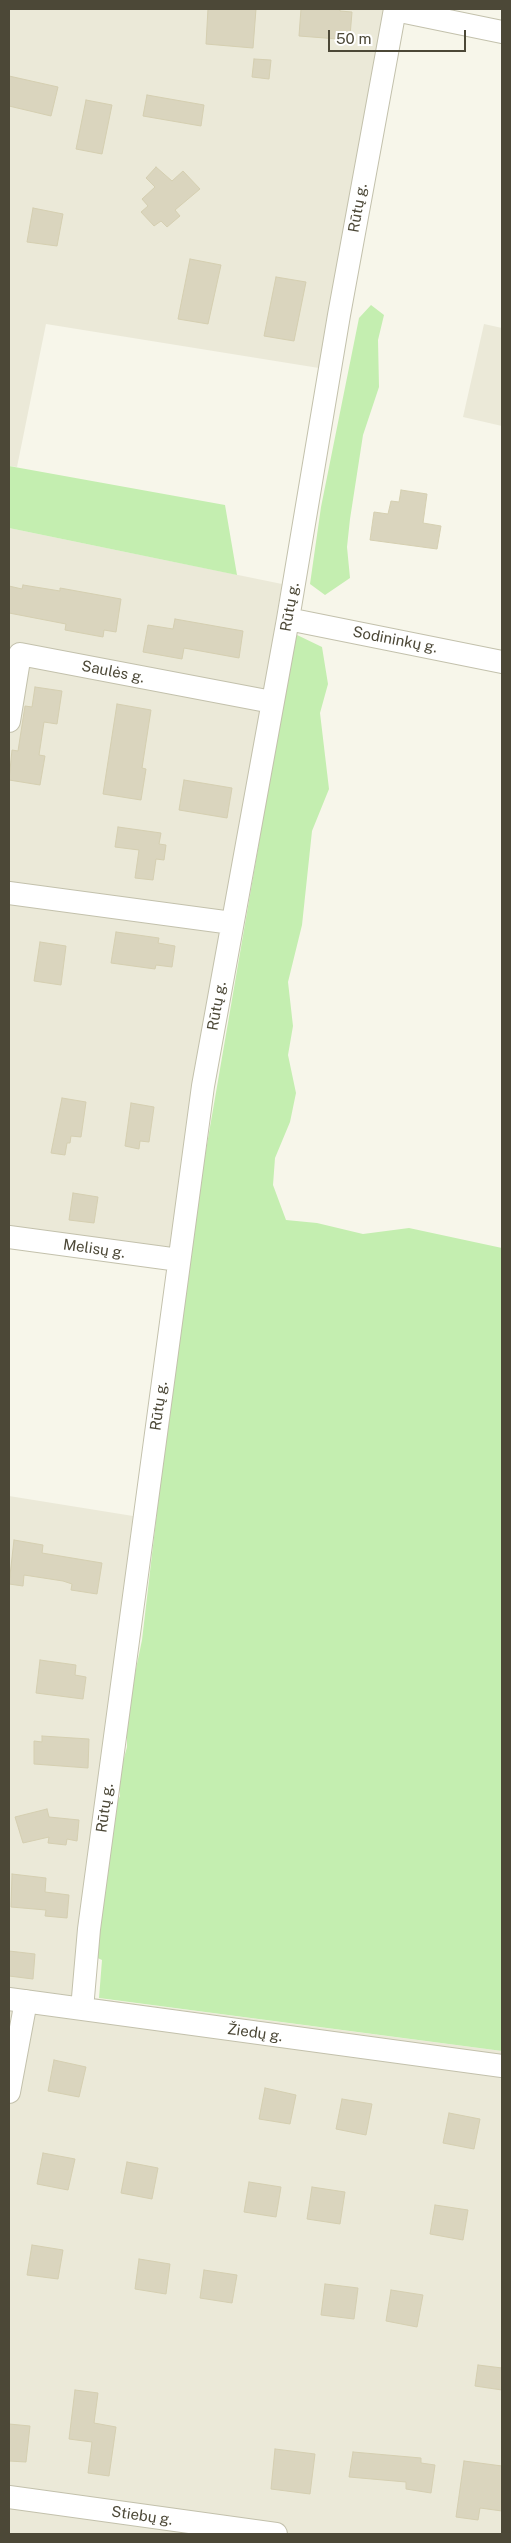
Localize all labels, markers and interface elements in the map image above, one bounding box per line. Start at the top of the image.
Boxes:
scale bar [331,20,468,52]
text: 50 m [336,30,371,47]
street label: Rūtų g. [345,182,371,234]
street label: Rūtų g. [277,581,303,633]
street label: Sodininkų g. [351,623,439,657]
street label: Saulės g. [80,657,146,687]
street label: Rūtų g. [204,980,230,1032]
street label: Melisų g. [62,1236,126,1262]
street label: Rūtų g. [147,1380,171,1432]
street label: Rūtų g. [93,1782,117,1834]
street label: Žiedų g. [226,2020,284,2046]
street label: Stiebų g. [110,2503,174,2529]

